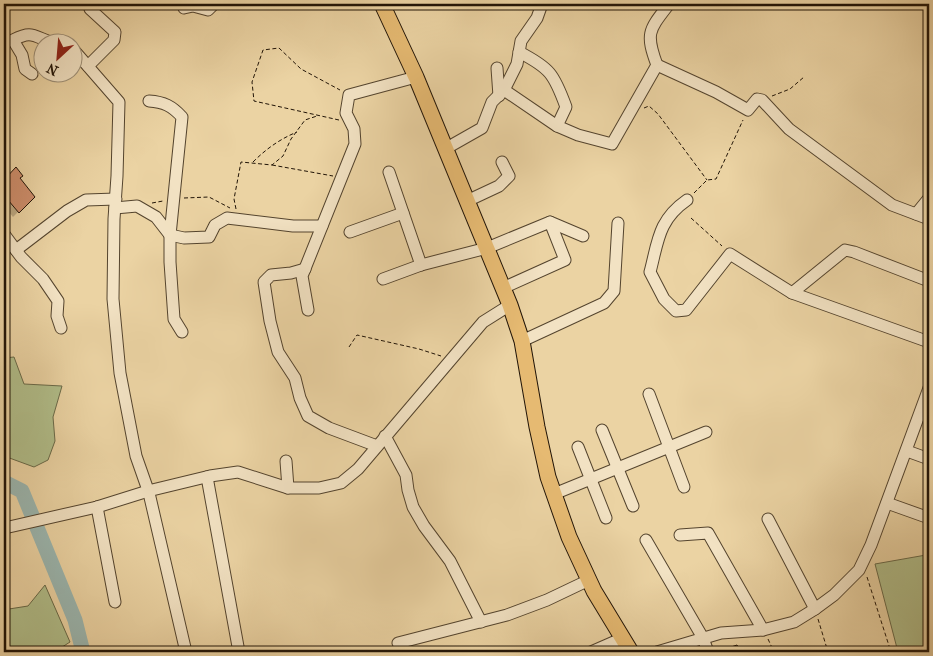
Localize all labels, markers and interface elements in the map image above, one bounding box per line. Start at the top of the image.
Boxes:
north arrow [32,32,82,82]
text: N [44,59,61,79]

